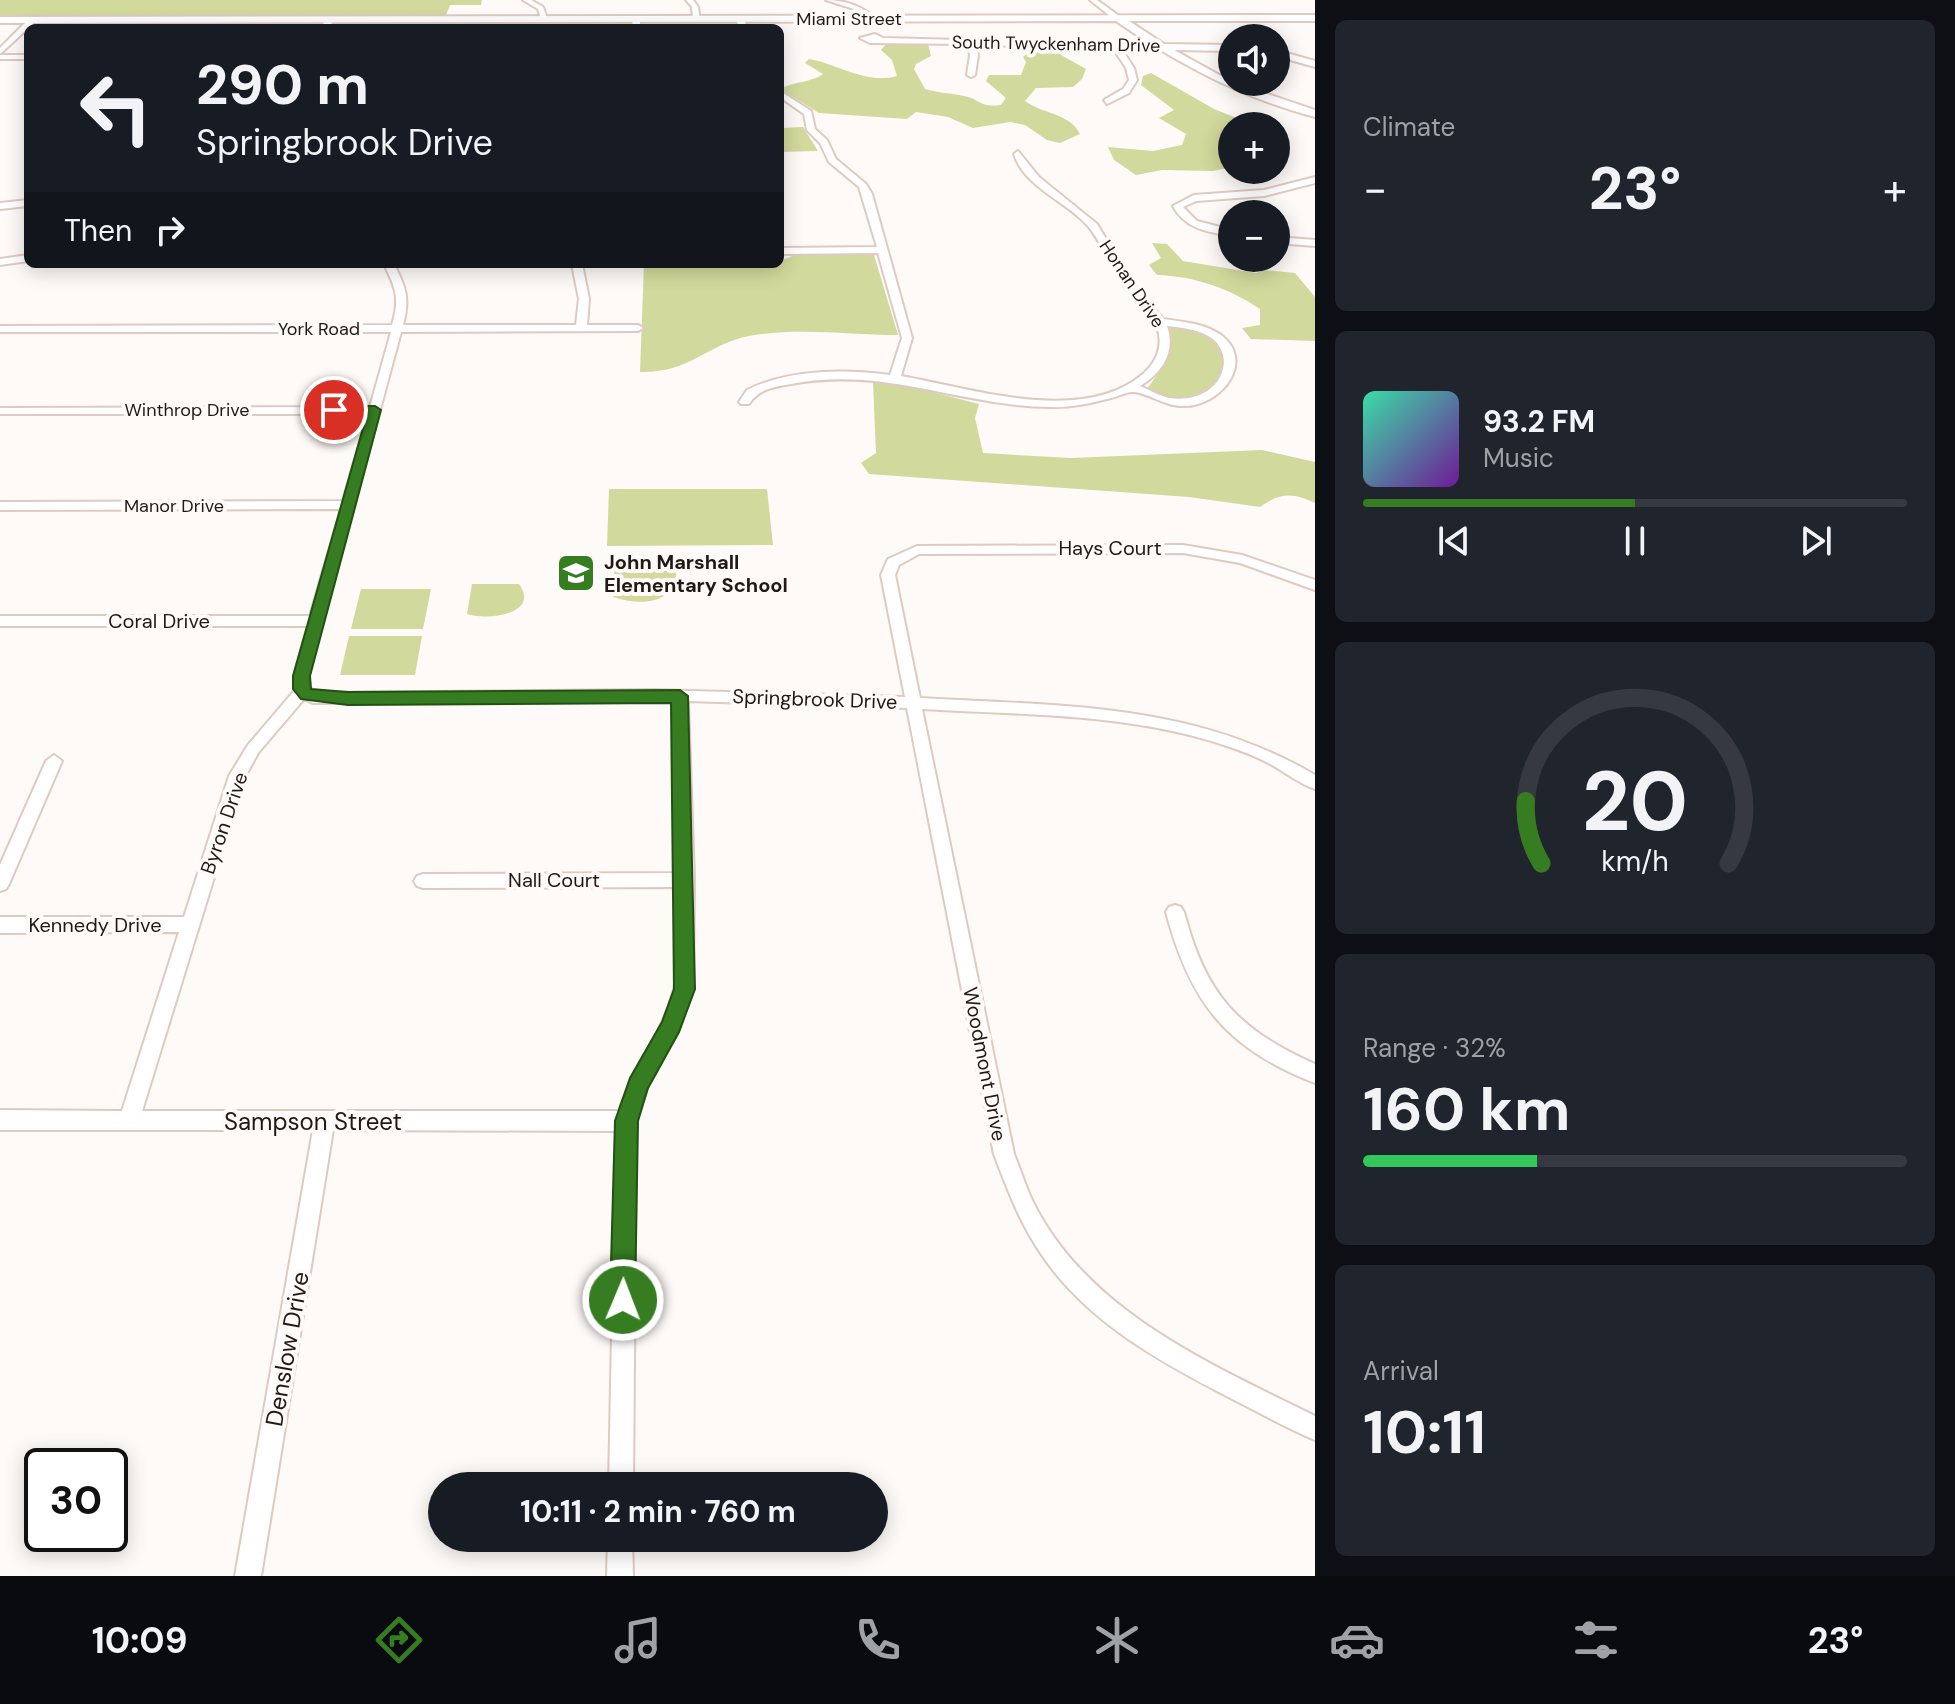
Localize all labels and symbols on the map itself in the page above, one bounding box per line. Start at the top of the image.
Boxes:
street label: Miami Street [796,7,902,31]
street label: South Twyckenham Drive [952,30,1160,58]
street label: Honan Drive [1094,236,1170,332]
street label: York Road [278,317,360,341]
pin [300,376,368,444]
street label: Winthrop Drive [124,398,250,422]
street label: Manor Drive [124,494,224,518]
street label: Hays Court [1059,535,1162,561]
place label: John Marshall Elementary School [604,549,788,598]
school or university icon: John Marshall Elementary School [555,552,597,594]
street label: Coral Drive [108,608,210,634]
street label: Springbrook Drive [732,683,898,715]
street label: Byron Drive [194,769,254,877]
street label: Nall Court [508,867,600,893]
street label: Kennedy Drive [28,912,162,938]
street label: Woodmont Drive [957,985,1013,1143]
street label: Sampson Street [224,1106,402,1137]
position arrow [581,1258,665,1342]
street label: Denslow Drive [258,1269,316,1429]
speed limit sign: 30 [24,1448,128,1552]

